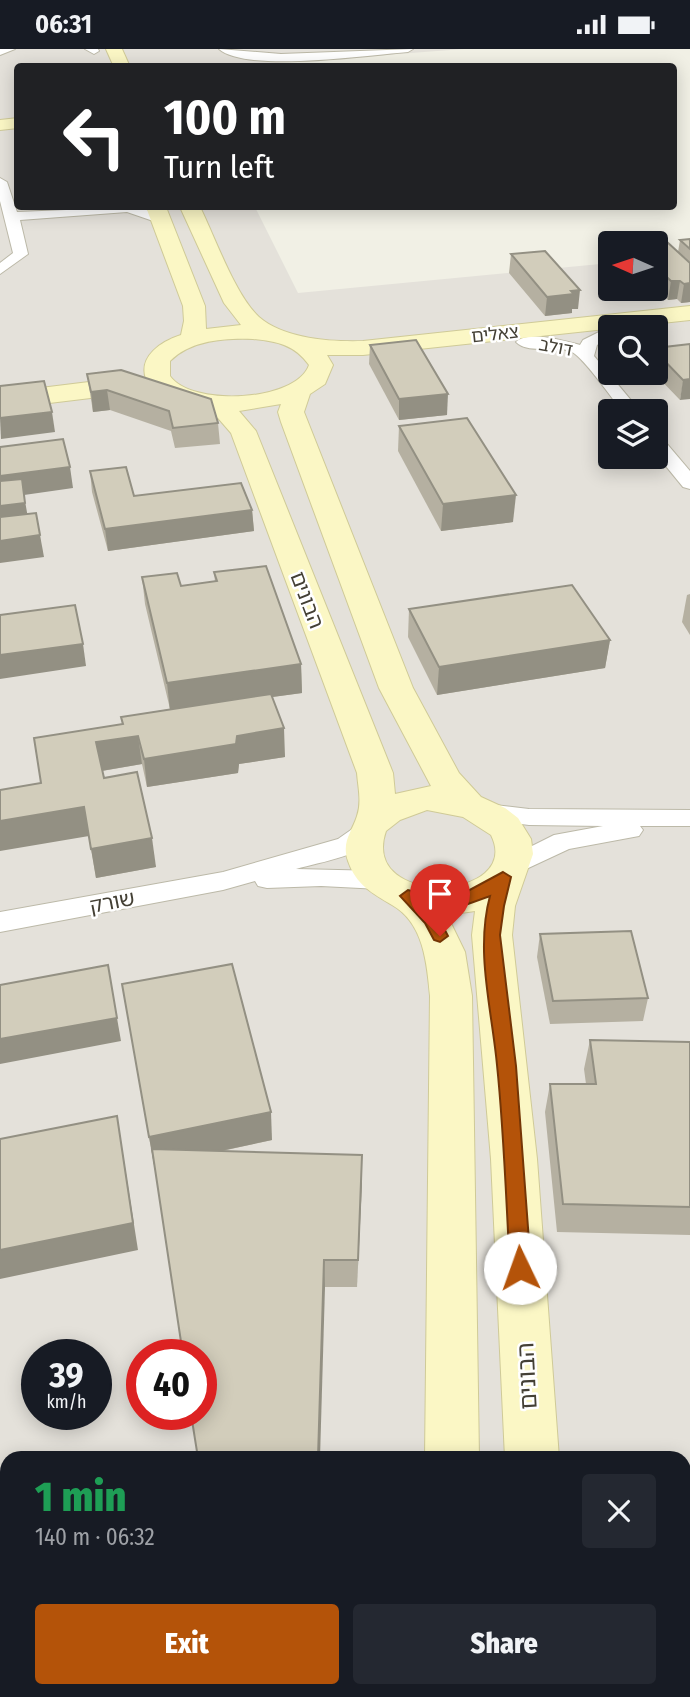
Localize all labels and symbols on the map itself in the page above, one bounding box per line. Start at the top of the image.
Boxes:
north arrow [598,231,668,301]
street label: צאלים [470,321,520,347]
street label: דולב [537,333,575,361]
street label: הבונים [284,568,330,632]
pin [410,864,470,936]
street label: שורק [87,885,137,919]
position arrow [483,1231,557,1305]
speed limit sign: 40 [126,1339,217,1430]
street label: הבונים [511,1342,543,1410]

